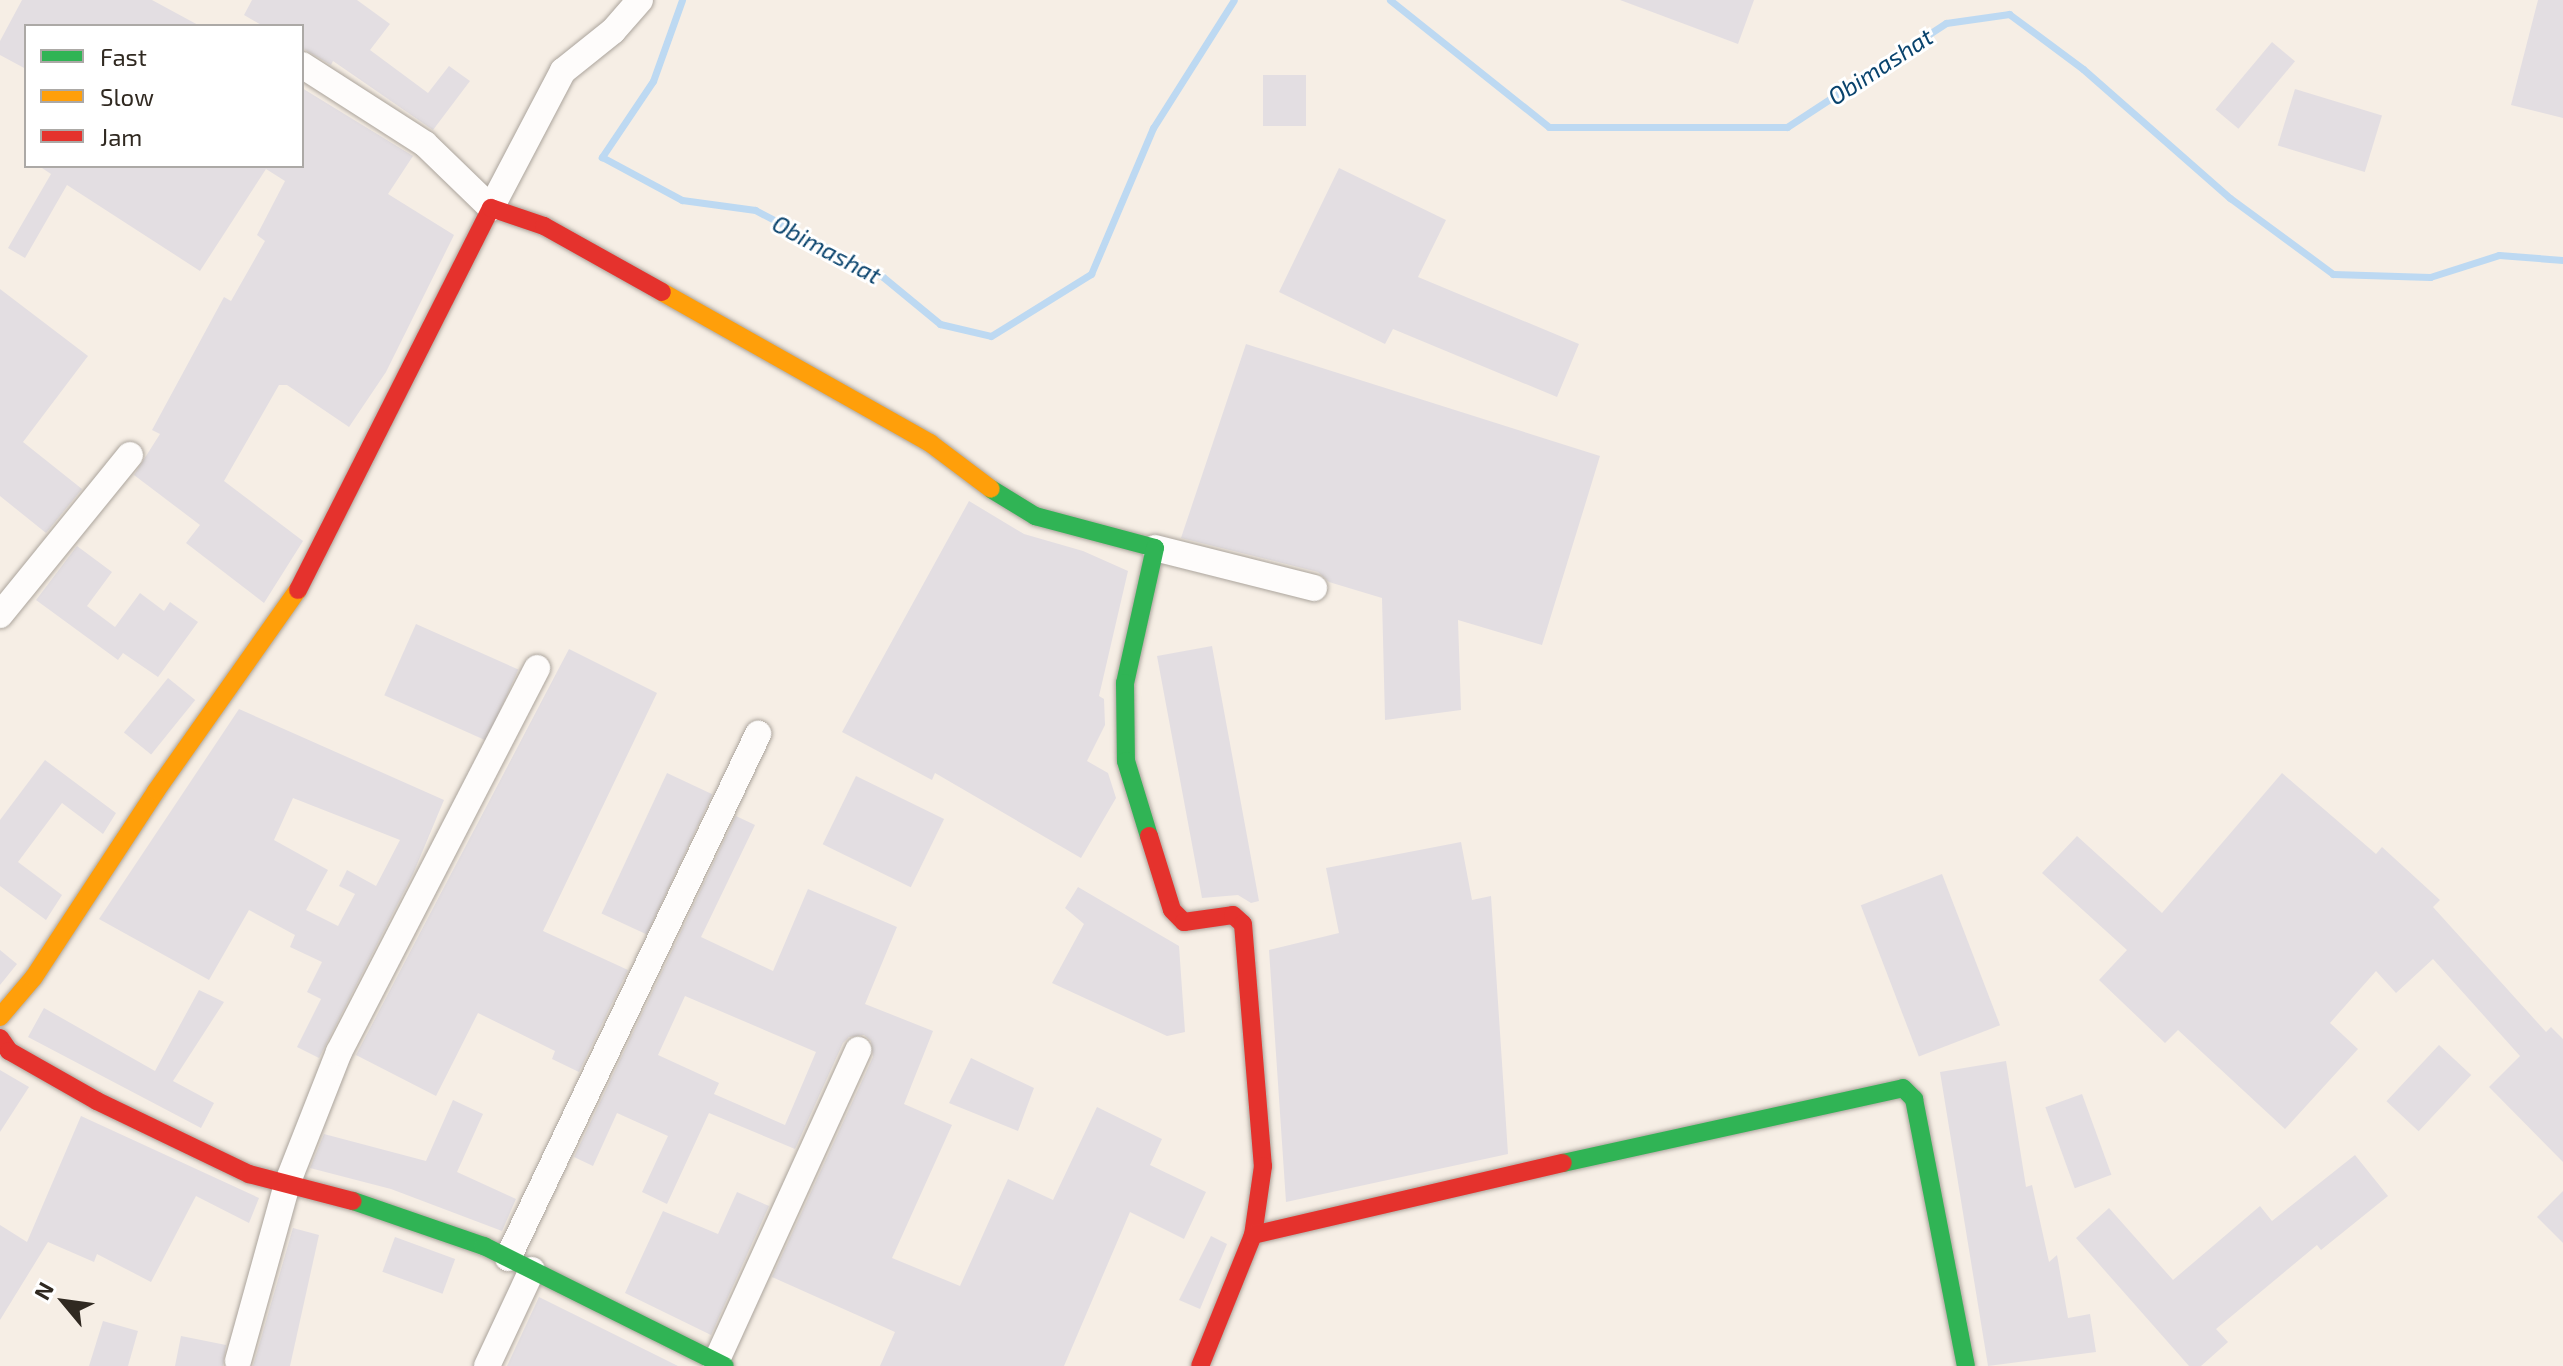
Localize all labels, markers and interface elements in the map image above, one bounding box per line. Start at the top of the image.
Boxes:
water label: Obimashat [1822,21,1938,111]
legend [24,24,304,168]
text: Fast [100,42,147,71]
text: Slow [100,82,154,111]
text: Jam [100,122,142,151]
water label: Obimashat [768,208,886,290]
north arrow [24,1262,104,1342]
text: N [28,1277,58,1304]

